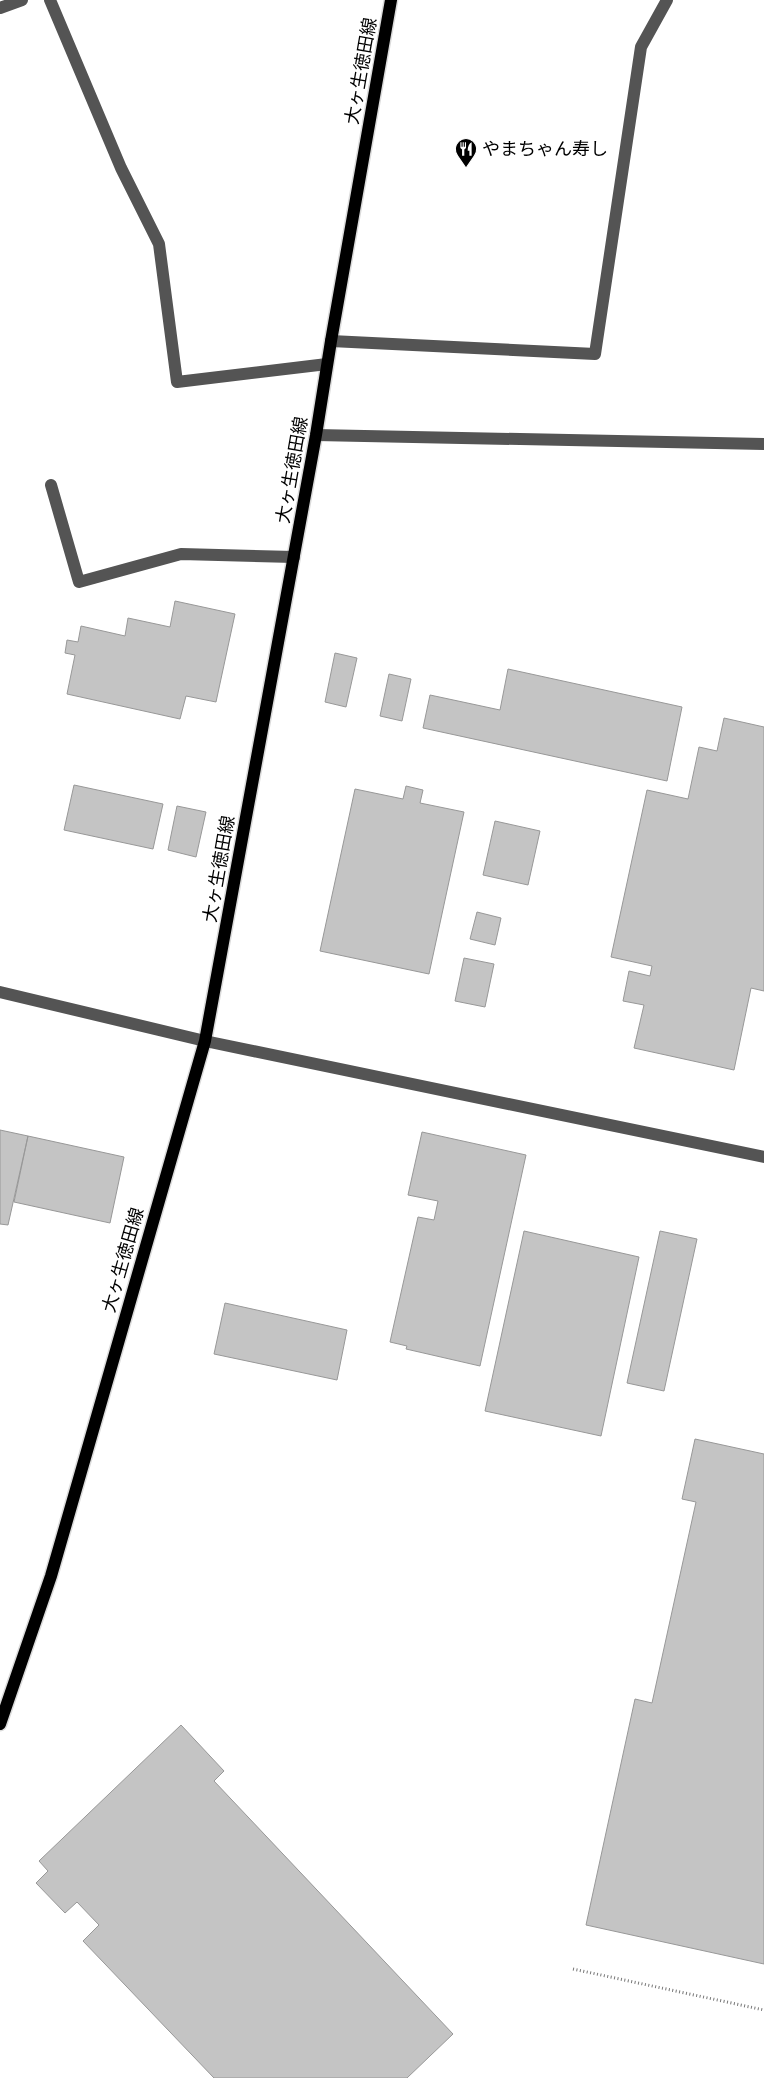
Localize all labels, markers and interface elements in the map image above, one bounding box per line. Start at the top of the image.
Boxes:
street label: 大ヶ生徳田線 [342,16,380,126]
restaurant icon: やまちゃん寿し [454,137,478,168]
place label: やまちゃん寿し [482,139,608,159]
street label: 大ヶ生徳田線 [273,415,311,525]
street label: 大ヶ生徳田線 [200,814,238,924]
street label: 大ヶ生徳田線 [99,1205,147,1315]

